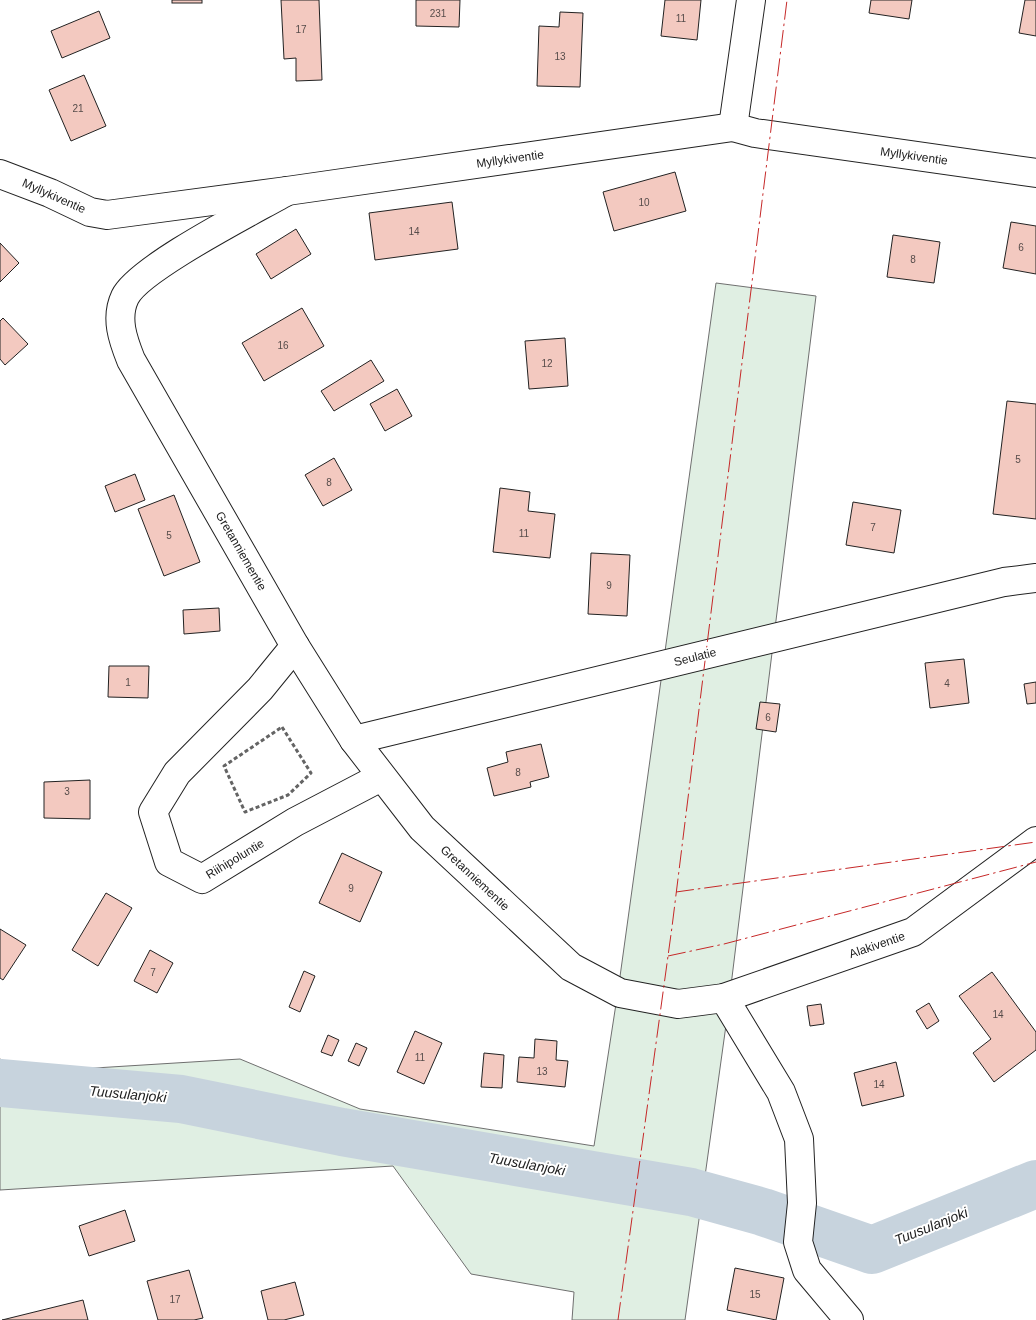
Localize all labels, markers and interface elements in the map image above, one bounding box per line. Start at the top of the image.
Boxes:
house number: 231 [430,8,447,19]
house number: 11 [676,13,687,24]
house number: 17 [295,24,307,35]
house number: 13 [554,51,566,62]
house number: 21 [72,103,84,114]
street label: Myllykiventie [879,144,949,168]
street label: Myllykiventie [475,147,545,171]
street label: Myllykiventie [20,176,88,216]
house number: 10 [638,197,650,208]
house number: 14 [408,226,420,237]
house number: 6 [1018,242,1024,253]
house number: 8 [910,254,916,265]
house number: 16 [277,340,289,351]
house number: 12 [541,358,553,369]
house number: 5 [1015,454,1021,465]
house number: 8 [326,477,332,488]
street label: Gretanniementie [213,509,269,593]
house number: 7 [870,522,876,533]
house number: 11 [519,528,530,539]
house number: 5 [166,530,172,541]
house number: 9 [606,580,612,591]
street label: Seulatie [672,645,718,669]
house number: 1 [125,677,131,688]
house number: 4 [944,678,950,689]
house number: 6 [765,712,771,723]
house number: 8 [515,767,521,778]
house number: 3 [64,786,70,797]
street label: Riihipoluntie [203,836,267,882]
street label: Gretanniementie [438,843,512,914]
house number: 9 [348,883,354,894]
street label: Alakiventie [847,929,907,961]
house number: 7 [150,967,156,978]
house number: 14 [992,1009,1004,1020]
house number: 11 [415,1052,426,1063]
house number: 13 [536,1066,548,1077]
house number: 14 [873,1079,885,1090]
water label: Tuusulanjoki [89,1083,168,1105]
water label: Tuusulanjoki [487,1149,567,1179]
water label: Tuusulanjoki [892,1204,971,1248]
house number: 15 [749,1289,761,1300]
house number: 17 [169,1294,181,1305]

